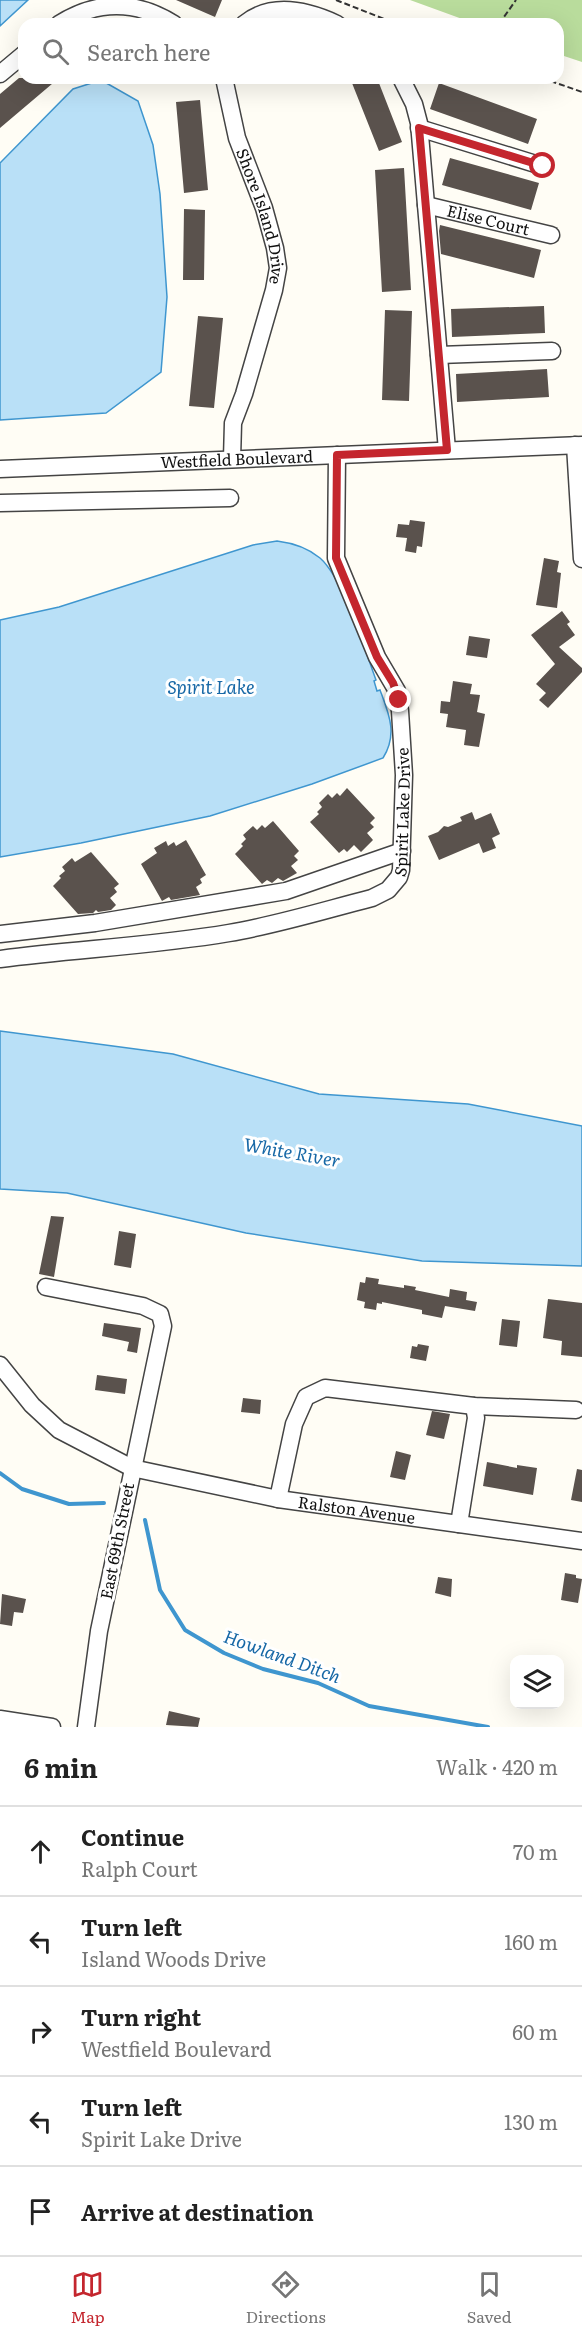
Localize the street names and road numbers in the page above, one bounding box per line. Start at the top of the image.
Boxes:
street label: Shore Island Drive [231,144,291,287]
street label: Elise Court [445,197,533,241]
street label: Westfield Boulevard [160,443,314,473]
street label: Spirit Lake Drive [387,747,415,879]
street label: East 69th Street [93,1480,139,1601]
street label: Ralston Avenue [297,1489,417,1529]

